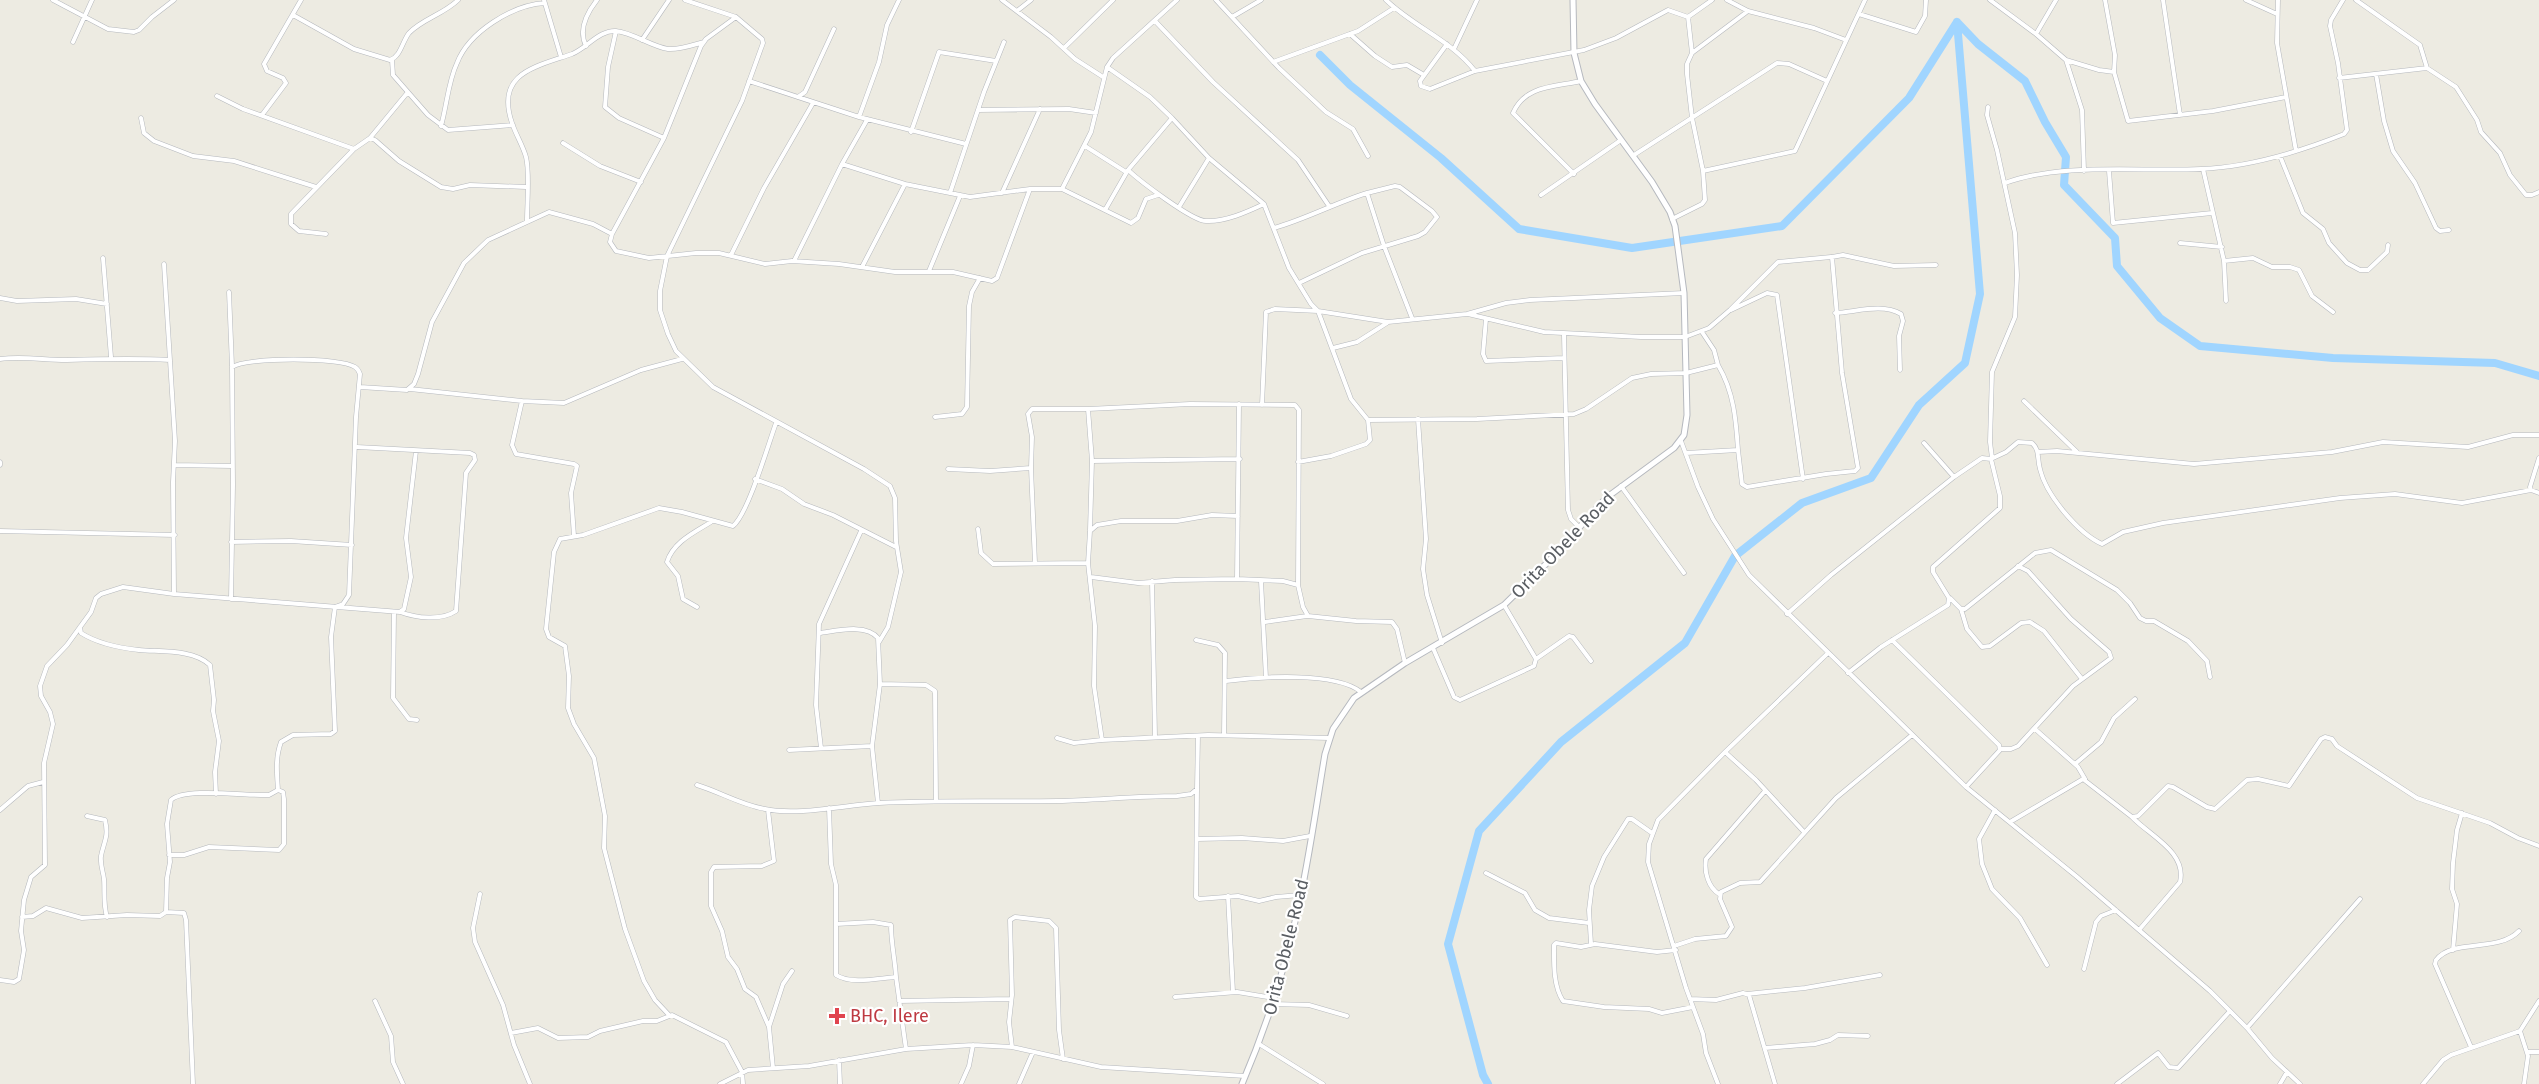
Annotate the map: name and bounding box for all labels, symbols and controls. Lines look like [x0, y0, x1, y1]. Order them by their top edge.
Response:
street label: Orita Obele Road [1507, 487, 1619, 603]
street label: Orita Obele Road [1258, 877, 1314, 1017]
place label: BHC, Ilere [850, 1005, 929, 1027]
marker: BHC, Ilere [828, 1007, 846, 1025]

